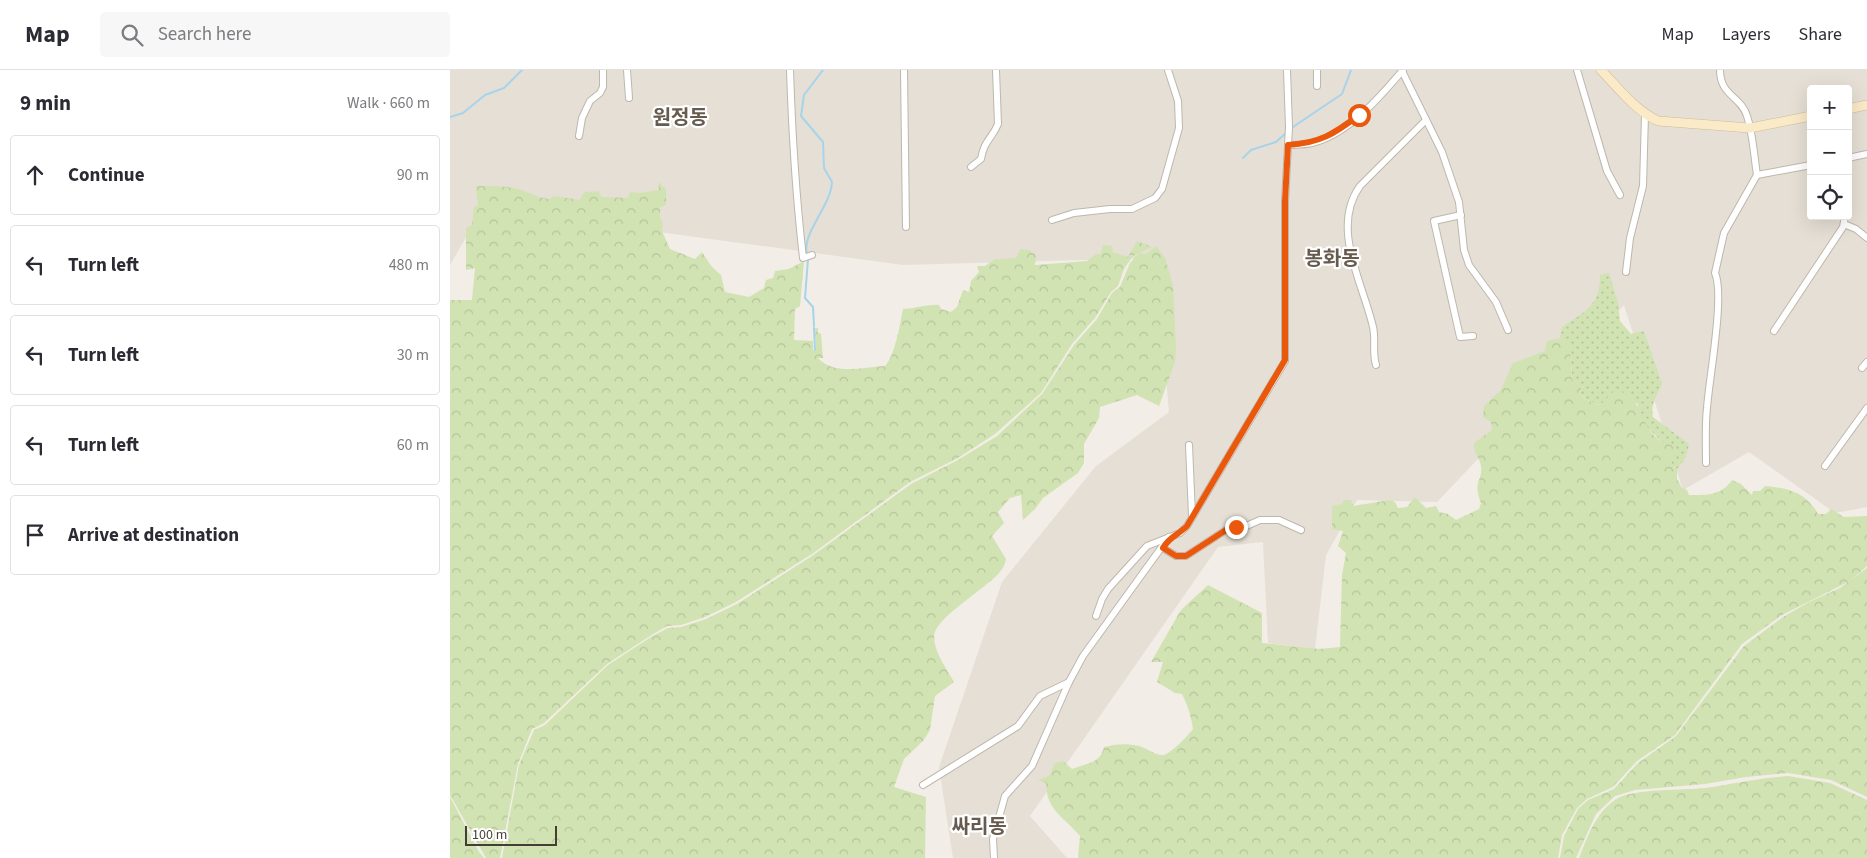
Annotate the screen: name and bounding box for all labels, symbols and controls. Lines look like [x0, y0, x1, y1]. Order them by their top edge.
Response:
search box [100, 12, 450, 57]
text: Map [25, 17, 70, 52]
icon: search [118, 21, 146, 49]
text: Search here [158, 21, 251, 48]
text: Map [1662, 22, 1694, 47]
text: Layers [1722, 22, 1771, 47]
text: Share [1799, 22, 1842, 47]
map controls [1807, 85, 1852, 220]
button: + [1807, 85, 1852, 130]
text: 9 min [20, 88, 71, 118]
text: Walk · 660 m [347, 92, 430, 114]
district label: 원정동 [652, 104, 708, 132]
route start [1348, 104, 1371, 127]
button: − [1807, 130, 1852, 175]
icon: ahead [21, 161, 49, 189]
text: Continue [68, 162, 145, 189]
text: 90 m [397, 164, 429, 186]
button: locate [1807, 175, 1852, 220]
district label: 봉화동 [1304, 245, 1360, 273]
icon: left [21, 251, 49, 279]
text: Turn left [68, 252, 139, 279]
text: 480 m [389, 254, 429, 276]
icon: left [21, 341, 49, 369]
text: Turn left [68, 342, 139, 369]
text: 30 m [397, 344, 429, 366]
icon: left [21, 431, 49, 459]
text: Turn left [68, 432, 139, 459]
text: 60 m [397, 434, 429, 456]
route end [1225, 516, 1248, 539]
icon: arrive [21, 521, 49, 549]
text: Arrive at destination [68, 522, 239, 549]
district label: 싸리동 [951, 813, 1007, 841]
scale bar [465, 823, 558, 846]
text: 100 m [472, 825, 507, 845]

